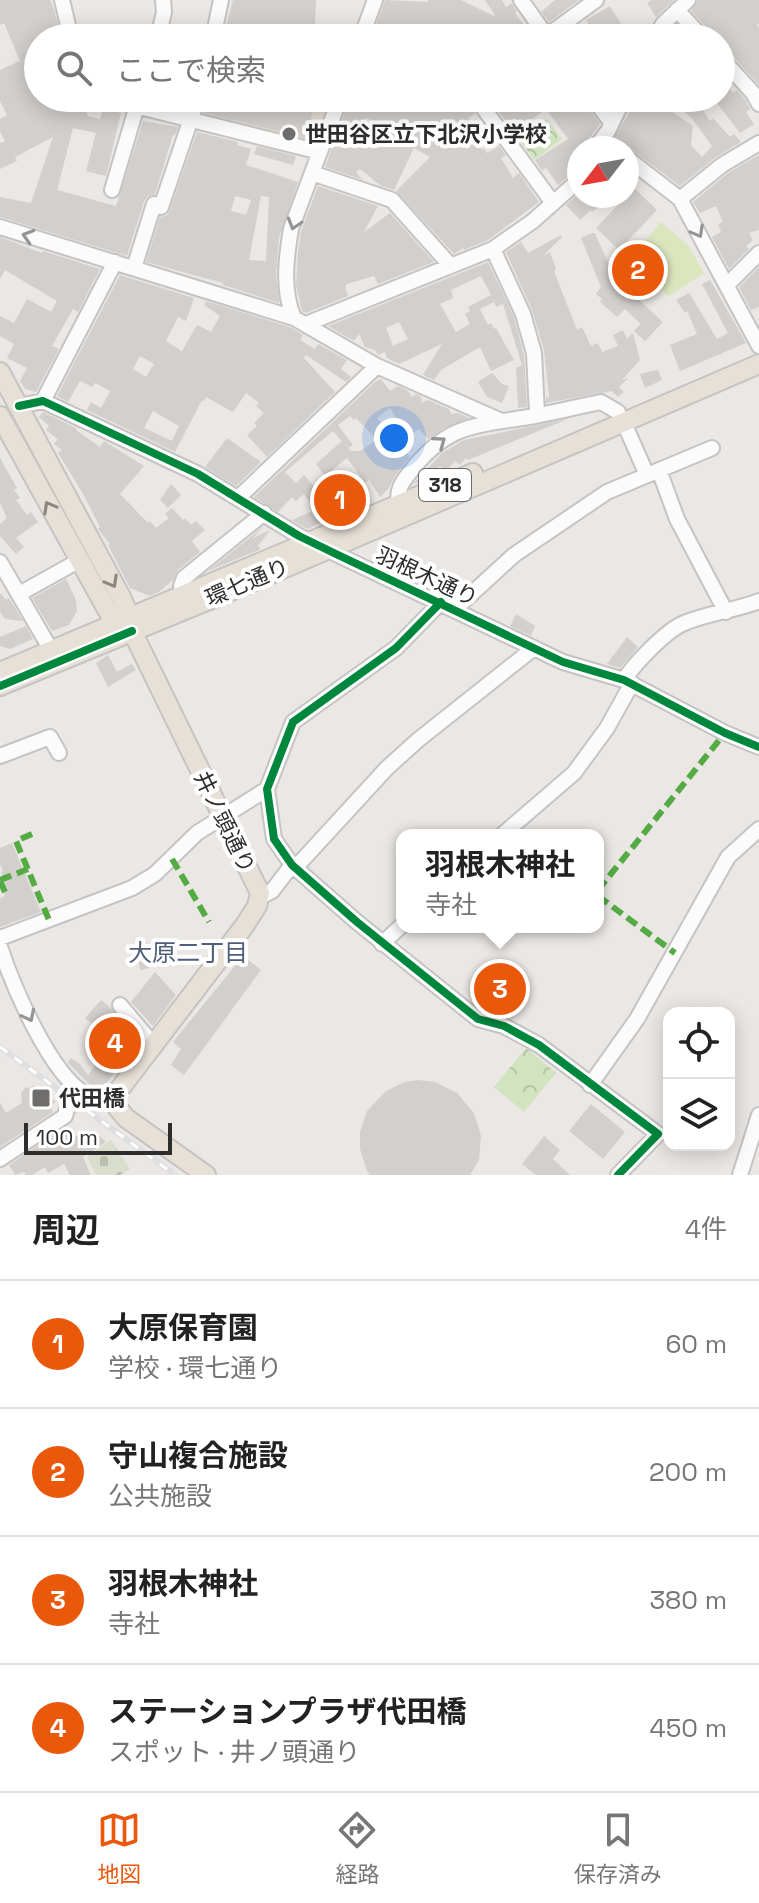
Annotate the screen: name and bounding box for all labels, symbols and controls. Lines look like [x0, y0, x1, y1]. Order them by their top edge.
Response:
search box [24, 24, 735, 112]
icon: search [52, 46, 96, 90]
text: ここで検索 [116, 51, 266, 90]
place label: 世田谷区立下北沢小学校 [305, 120, 547, 148]
marker: 世田谷区立下北沢小学校 [280, 125, 298, 143]
north arrow [567, 136, 639, 208]
one-way arrow [287, 216, 303, 230]
one-way arrow [689, 224, 704, 239]
one-way arrow [21, 229, 35, 245]
pin: 2 [612, 240, 664, 300]
your location [374, 418, 414, 458]
one-way arrow [431, 437, 446, 452]
road number: 318 [419, 469, 471, 501]
pin: 1 [314, 470, 366, 530]
one-way arrow [43, 501, 59, 516]
street label: 羽根木通り [371, 540, 483, 612]
street label: 環七通り [201, 552, 293, 612]
one-way arrow [102, 574, 118, 588]
street label: 井ノ頭通り [188, 766, 262, 878]
popup [396, 829, 604, 933]
text: 羽根木神社 [425, 845, 575, 884]
text: 寺社 [425, 888, 477, 922]
district label: 大原二丁目 [128, 937, 248, 968]
pin: 3 [474, 959, 526, 1019]
map controls [663, 1007, 735, 1151]
button: locate [663, 1007, 735, 1079]
one-way arrow [20, 1008, 35, 1023]
pin: 4 [89, 1013, 141, 1073]
button: layers [663, 1079, 735, 1151]
place label: 代田橋 [59, 1084, 125, 1112]
marker: 代田橋 [30, 1087, 52, 1109]
scale bar [24, 1119, 172, 1155]
text: 100 m [36, 1123, 98, 1151]
text: 周辺 [32, 1209, 100, 1252]
text: 4件 [685, 1212, 727, 1246]
text: 大原保育園 [108, 1308, 258, 1347]
text: 1 [52, 1327, 64, 1361]
text: 60 m [665, 1327, 727, 1361]
text: 学校 · 環七通り [108, 1351, 282, 1385]
text: 守山複合施設 [108, 1436, 288, 1475]
text: 2 [50, 1455, 66, 1489]
text: 200 m [649, 1455, 727, 1489]
text: 公共施設 [108, 1479, 212, 1513]
text: 羽根木神社 [108, 1564, 258, 1603]
text: 3 [50, 1583, 66, 1617]
text: 380 m [649, 1583, 727, 1617]
text: 寺社 [108, 1607, 160, 1641]
text: ステーションプラザ代田橋 [108, 1692, 467, 1731]
text: 4 [50, 1711, 66, 1745]
text: 450 m [649, 1711, 727, 1745]
text: スポット · 井ノ頭通り [108, 1735, 360, 1769]
tab: 地図 [97, 1808, 141, 1888]
tab: 経路 [335, 1808, 380, 1888]
tab: 保存済み [574, 1808, 662, 1888]

